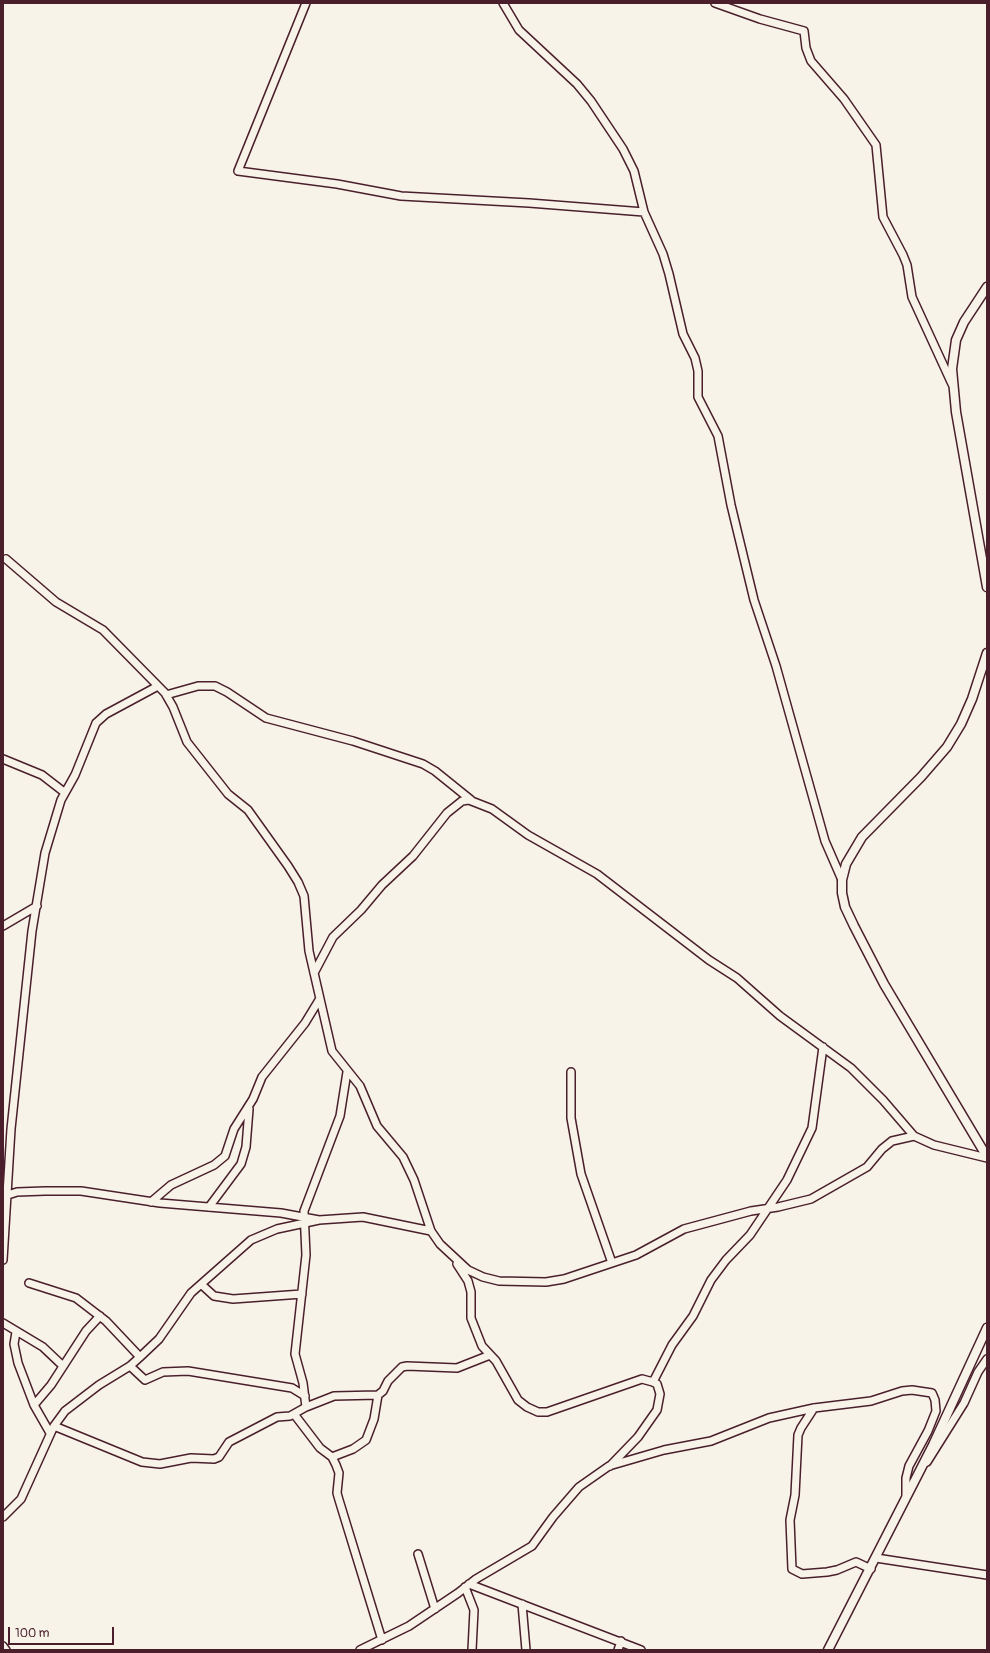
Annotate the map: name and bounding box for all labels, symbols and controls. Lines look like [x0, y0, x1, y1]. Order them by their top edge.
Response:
scale bar [10, 1619, 116, 1645]
text: 100 m [15, 1626, 49, 1641]

